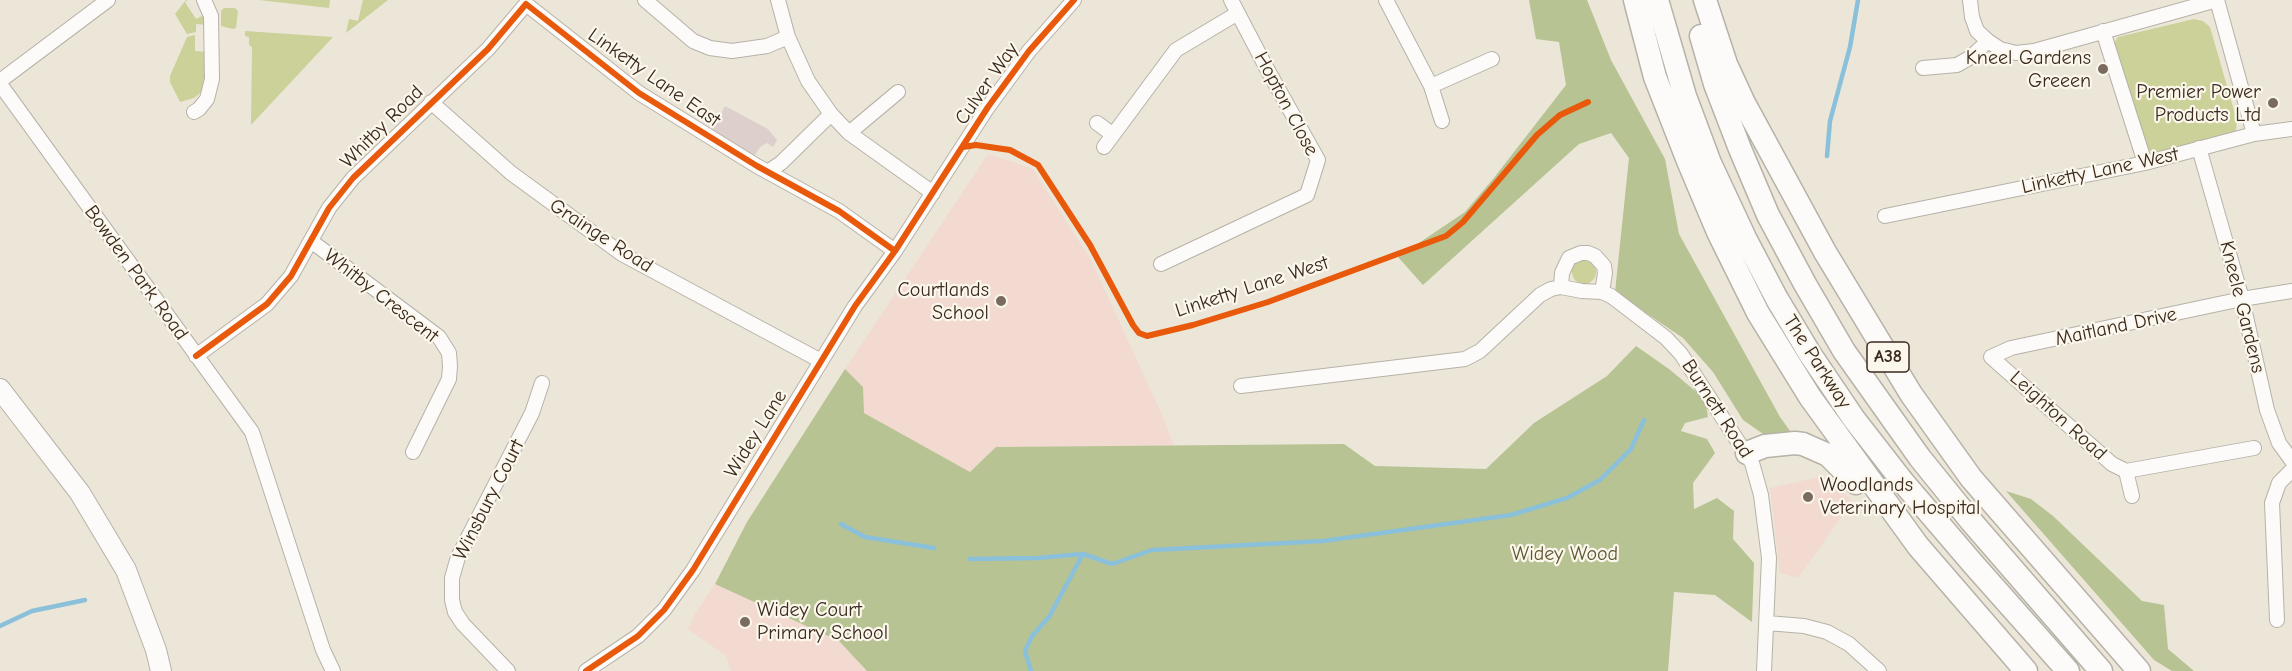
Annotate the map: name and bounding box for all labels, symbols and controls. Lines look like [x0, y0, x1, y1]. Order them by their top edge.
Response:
street label: Linketty Lane East [583, 23, 725, 133]
street label: Culver Way [950, 38, 1024, 130]
place label: Kneel Gardens Greeen [1966, 46, 2091, 93]
street label: Hopton Close [1249, 48, 1323, 160]
marker: Kneel Gardens Greeen [2096, 62, 2110, 76]
street label: Whitby Road [335, 80, 429, 174]
place label: Premier Power Products Ltd [2136, 80, 2261, 127]
marker: Premier Power Products Ltd [2266, 96, 2280, 110]
street label: Linketty Lane West [2019, 143, 2181, 199]
street label: Grainge Road [545, 194, 657, 278]
street label: Bowden Park Road [79, 201, 193, 345]
street label: Kneele Gardens [2214, 238, 2270, 376]
street label: Whitby Crescent [319, 244, 443, 348]
street label: Linketty Lane West [1172, 251, 1332, 323]
place label: Courtlands School [898, 278, 989, 325]
marker: Courtlands School [994, 294, 1008, 308]
street label: Maitland Drive [2053, 302, 2179, 352]
street label: The Parkway [1778, 311, 1856, 413]
road number: A38 [1867, 342, 1909, 372]
street label: Burnett Road [1676, 355, 1758, 463]
street label: Leighton Road [2005, 366, 2111, 466]
street label: Widey Lane [720, 386, 792, 482]
street label: Winsbury Court [448, 436, 530, 564]
place label: Woodlands Veterinary Hospital [1820, 473, 1980, 520]
marker: Woodlands Veterinary Hospital [1801, 490, 1815, 504]
park label: Widey Wood [1512, 542, 1618, 566]
place label: Widey Court Primary School [757, 598, 888, 645]
marker: Widey Court Primary School [738, 615, 752, 629]

